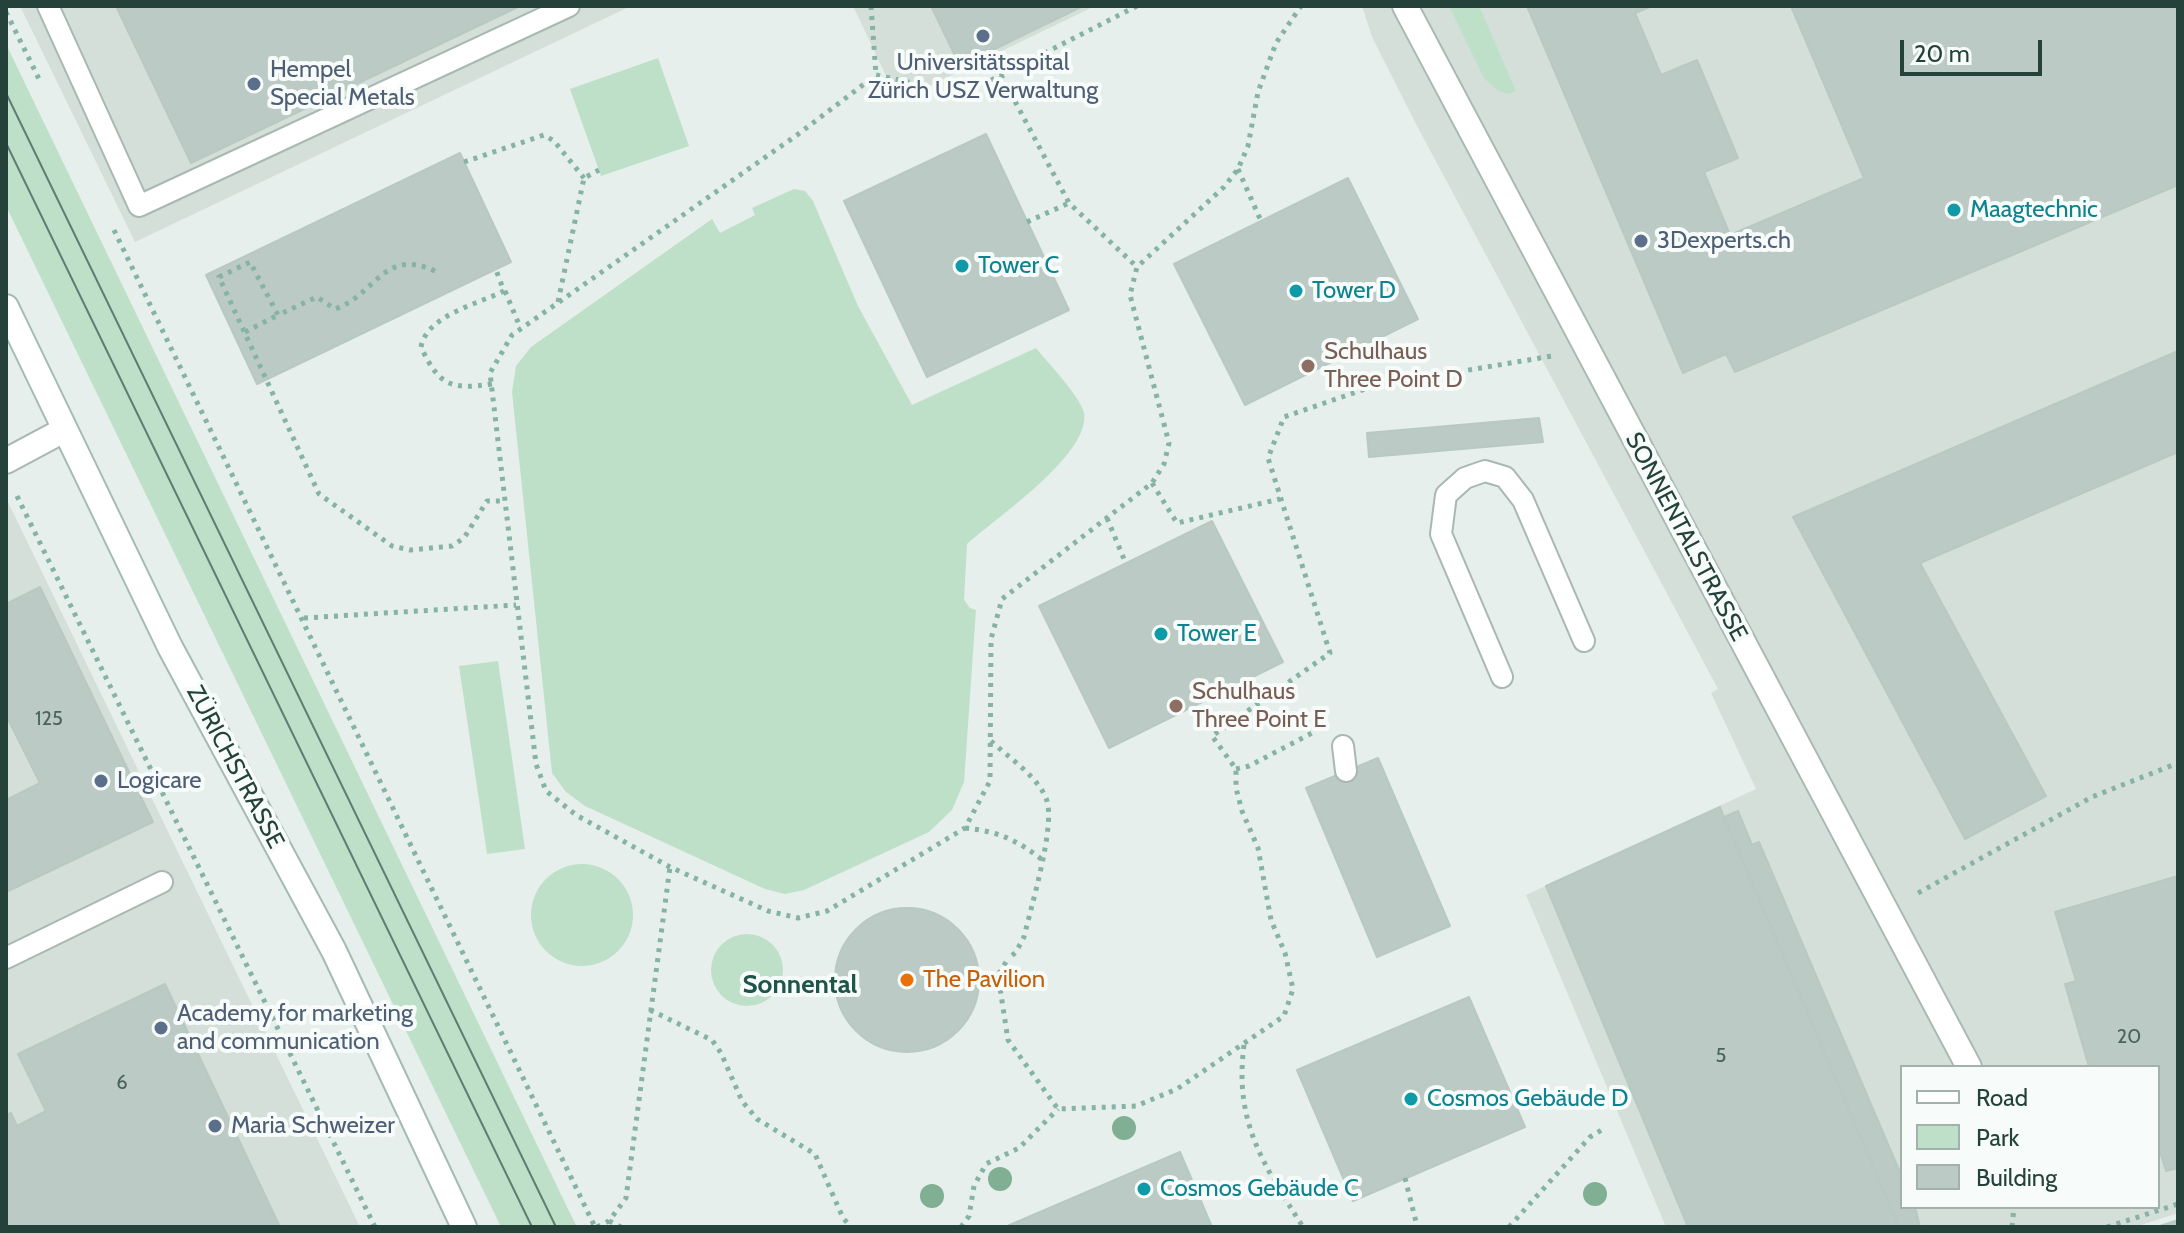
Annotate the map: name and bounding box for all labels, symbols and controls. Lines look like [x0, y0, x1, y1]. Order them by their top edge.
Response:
scale bar [1904, 24, 2046, 74]
marker: Universitätsspital Zürich USZ Verwaltung [974, 27, 992, 45]
text: 20 m [1914, 39, 1970, 68]
place label: Universitätsspital Zürich USZ Verwaltung [868, 49, 1098, 105]
place label: Hempel Special Metals [270, 56, 415, 112]
marker: Hempel Special Metals [245, 75, 263, 93]
place label: Maagtechnic [1970, 196, 2098, 224]
marker: Maagtechnic [1945, 201, 1963, 219]
place label: 3Dexperts.ch [1657, 227, 1791, 255]
marker: 3Dexperts.ch [1632, 232, 1650, 250]
place label: Tower C [978, 252, 1059, 280]
marker: Tower C [953, 257, 971, 275]
place label: Tower D [1312, 277, 1396, 305]
marker: Tower D [1287, 282, 1305, 300]
place label: Schulhaus Three Point D [1324, 338, 1463, 394]
marker: Schulhaus Three Point D [1299, 357, 1317, 375]
street label: SONNENTALSTRASSE [1619, 428, 1753, 646]
place label: Tower E [1177, 620, 1257, 648]
marker: Tower E [1152, 625, 1170, 643]
place label: Schulhaus Three Point E [1192, 678, 1327, 734]
street label: ZÜRICHSTRASSE [180, 681, 290, 853]
marker: Schulhaus Three Point E [1167, 697, 1185, 715]
house number: 125 [35, 707, 63, 731]
place label: Logicare [117, 767, 201, 795]
marker: Logicare [92, 772, 110, 790]
place label: The Pavilion [923, 966, 1045, 994]
district label: Sonnental [743, 969, 857, 1001]
marker: The Pavilion [898, 971, 916, 989]
place label: Academy for marketing and communication [177, 1000, 413, 1056]
marker: Academy for marketing and communication [152, 1019, 170, 1037]
house number: 20 [2117, 1025, 2141, 1049]
house number: 5 [1716, 1044, 1726, 1068]
legend [1900, 1065, 2160, 1209]
house number: 6 [116, 1071, 128, 1095]
text: Road [1976, 1083, 2028, 1112]
place label: Cosmos Gebäude D [1427, 1085, 1628, 1113]
marker: Cosmos Gebäude D [1402, 1090, 1420, 1108]
place label: Maria Schweizer [231, 1112, 395, 1140]
marker: Maria Schweizer [206, 1117, 224, 1135]
text: Park [1976, 1123, 2019, 1152]
text: Building [1976, 1163, 2057, 1192]
place label: Cosmos Gebäude C [1160, 1175, 1359, 1203]
marker: Cosmos Gebäude C [1135, 1180, 1153, 1198]

